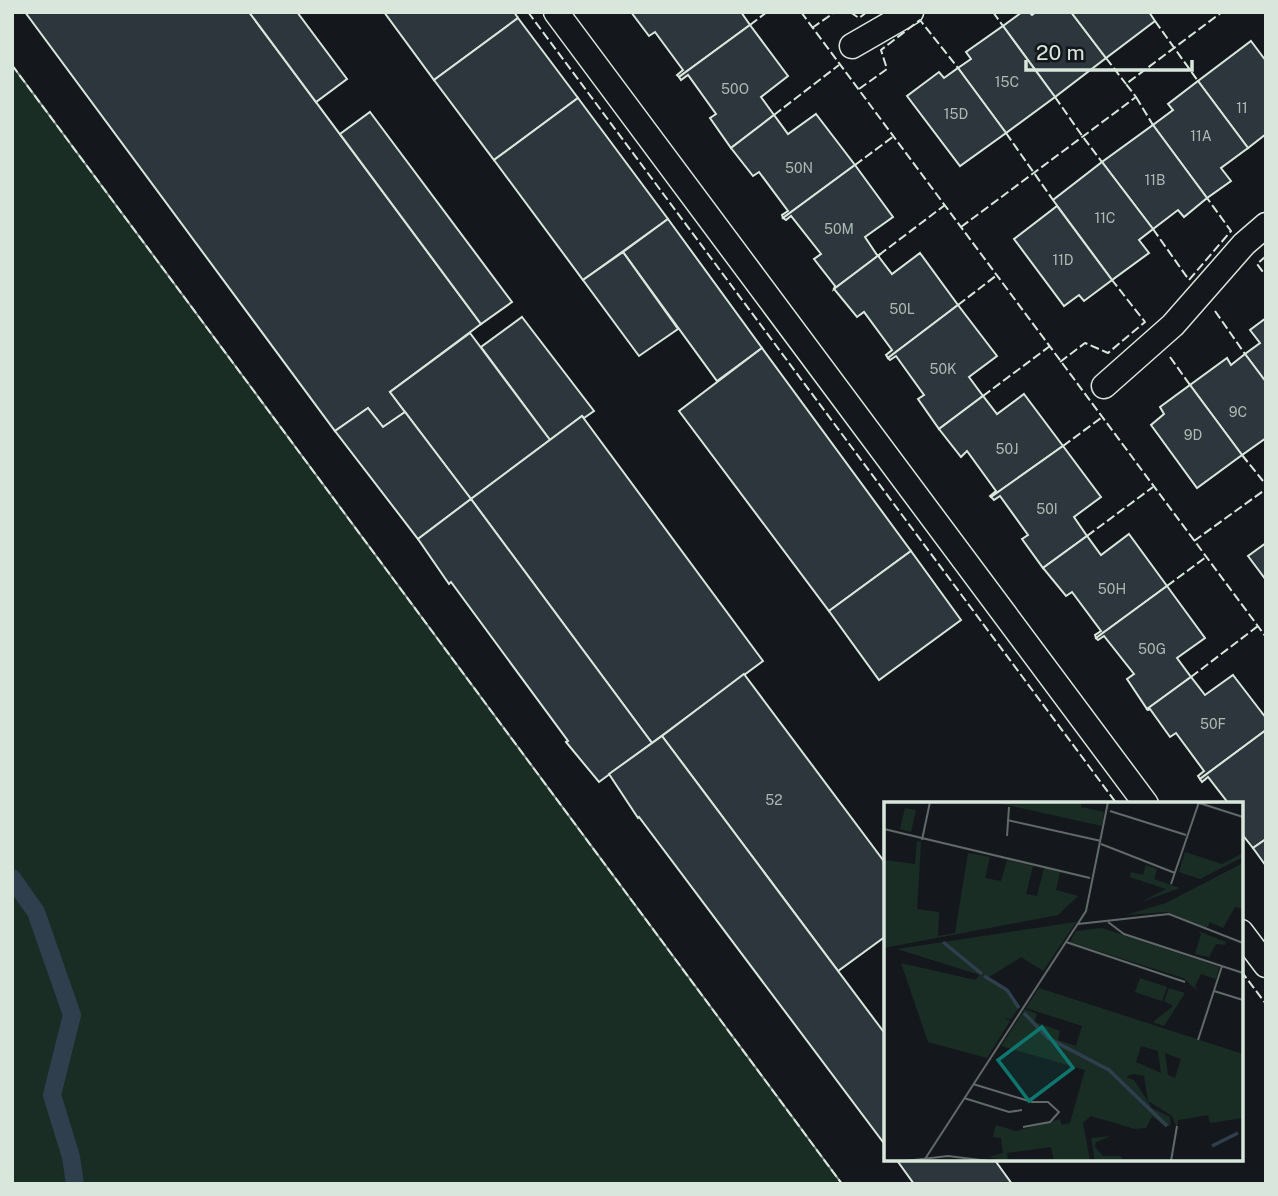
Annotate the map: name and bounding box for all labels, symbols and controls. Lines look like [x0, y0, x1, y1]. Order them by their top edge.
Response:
scale bar [1026, 28, 1192, 72]
text: 20 m [1036, 40, 1085, 65]
house number: 15C [995, 74, 1019, 90]
house number: 50O [721, 81, 749, 97]
house number: 11 [1236, 100, 1248, 116]
house number: 15D [944, 106, 968, 122]
house number: 11A [1190, 128, 1212, 144]
house number: 50N [785, 160, 813, 176]
house number: 11B [1145, 172, 1165, 188]
house number: 11C [1094, 210, 1116, 226]
house number: 50M [824, 221, 854, 237]
house number: 11D [1052, 252, 1074, 268]
house number: 50L [889, 301, 915, 317]
house number: 50K [929, 361, 957, 377]
house number: 9C [1229, 404, 1247, 420]
house number: 9D [1184, 427, 1202, 443]
house number: 50J [996, 441, 1018, 457]
house number: 50I [1036, 501, 1058, 517]
house number: 50H [1098, 581, 1126, 597]
house number: 50G [1138, 641, 1166, 657]
house number: 50F [1200, 716, 1226, 732]
house number: 52 [765, 792, 783, 808]
inset map [884, 802, 1243, 1161]

